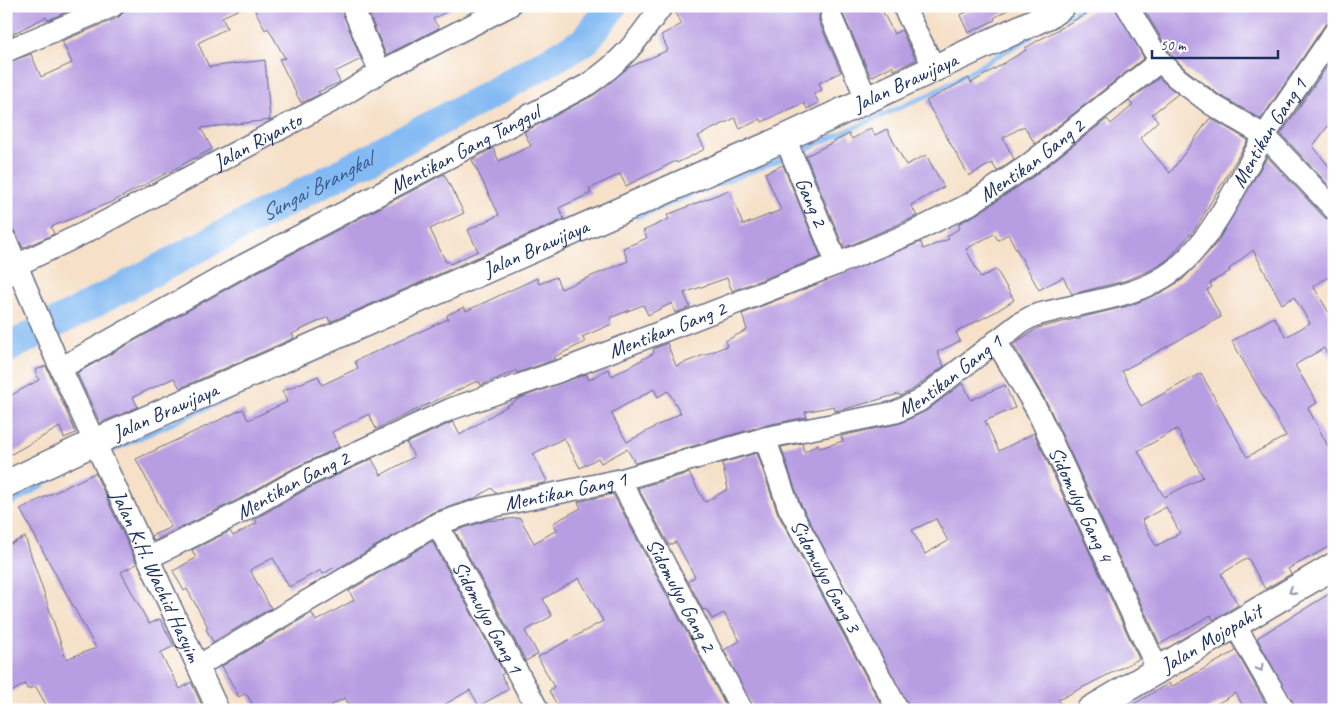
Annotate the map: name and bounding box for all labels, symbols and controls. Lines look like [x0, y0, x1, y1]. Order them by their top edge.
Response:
scale bar [1152, 28, 1279, 60]
text: 50 m [1160, 36, 1187, 55]
street label: Jalan Brawijaya [848, 45, 964, 118]
street label: Mentikan Gang 1 [1226, 72, 1313, 192]
street label: Mentikan Gang Tanggul [385, 98, 547, 199]
street label: Jalan Riyanto [208, 106, 308, 176]
street label: Mentikan Gang 2 [974, 112, 1091, 207]
water label: Sungai Brangkal [256, 143, 383, 228]
street label: Gang 2 [790, 173, 834, 232]
street label: Jalan Brawijaya [478, 212, 595, 283]
street label: Mentikan Gang 2 [604, 295, 731, 364]
street label: Mentikan Gang 1 [893, 328, 1009, 422]
street label: Jalan Brawijaya [107, 376, 224, 446]
street label: Sidomulyo Gang 4 [1043, 442, 1120, 568]
street label: Mentikan Gang 2 [232, 444, 354, 525]
street label: Mentikan Gang 1 [502, 465, 631, 517]
street label: Jalan K.H. Wachid Hasyim [105, 485, 208, 667]
street label: Sidomulyo Gang 3 [785, 515, 867, 638]
street label: Sidomulyo Gang 2 [640, 534, 722, 657]
street label: Sidomulyo Gang 1 [447, 556, 529, 679]
one-way arrow [1288, 585, 1297, 595]
street label: Jalan Mojopahit [1155, 597, 1269, 679]
one-way arrow [1253, 662, 1263, 671]

